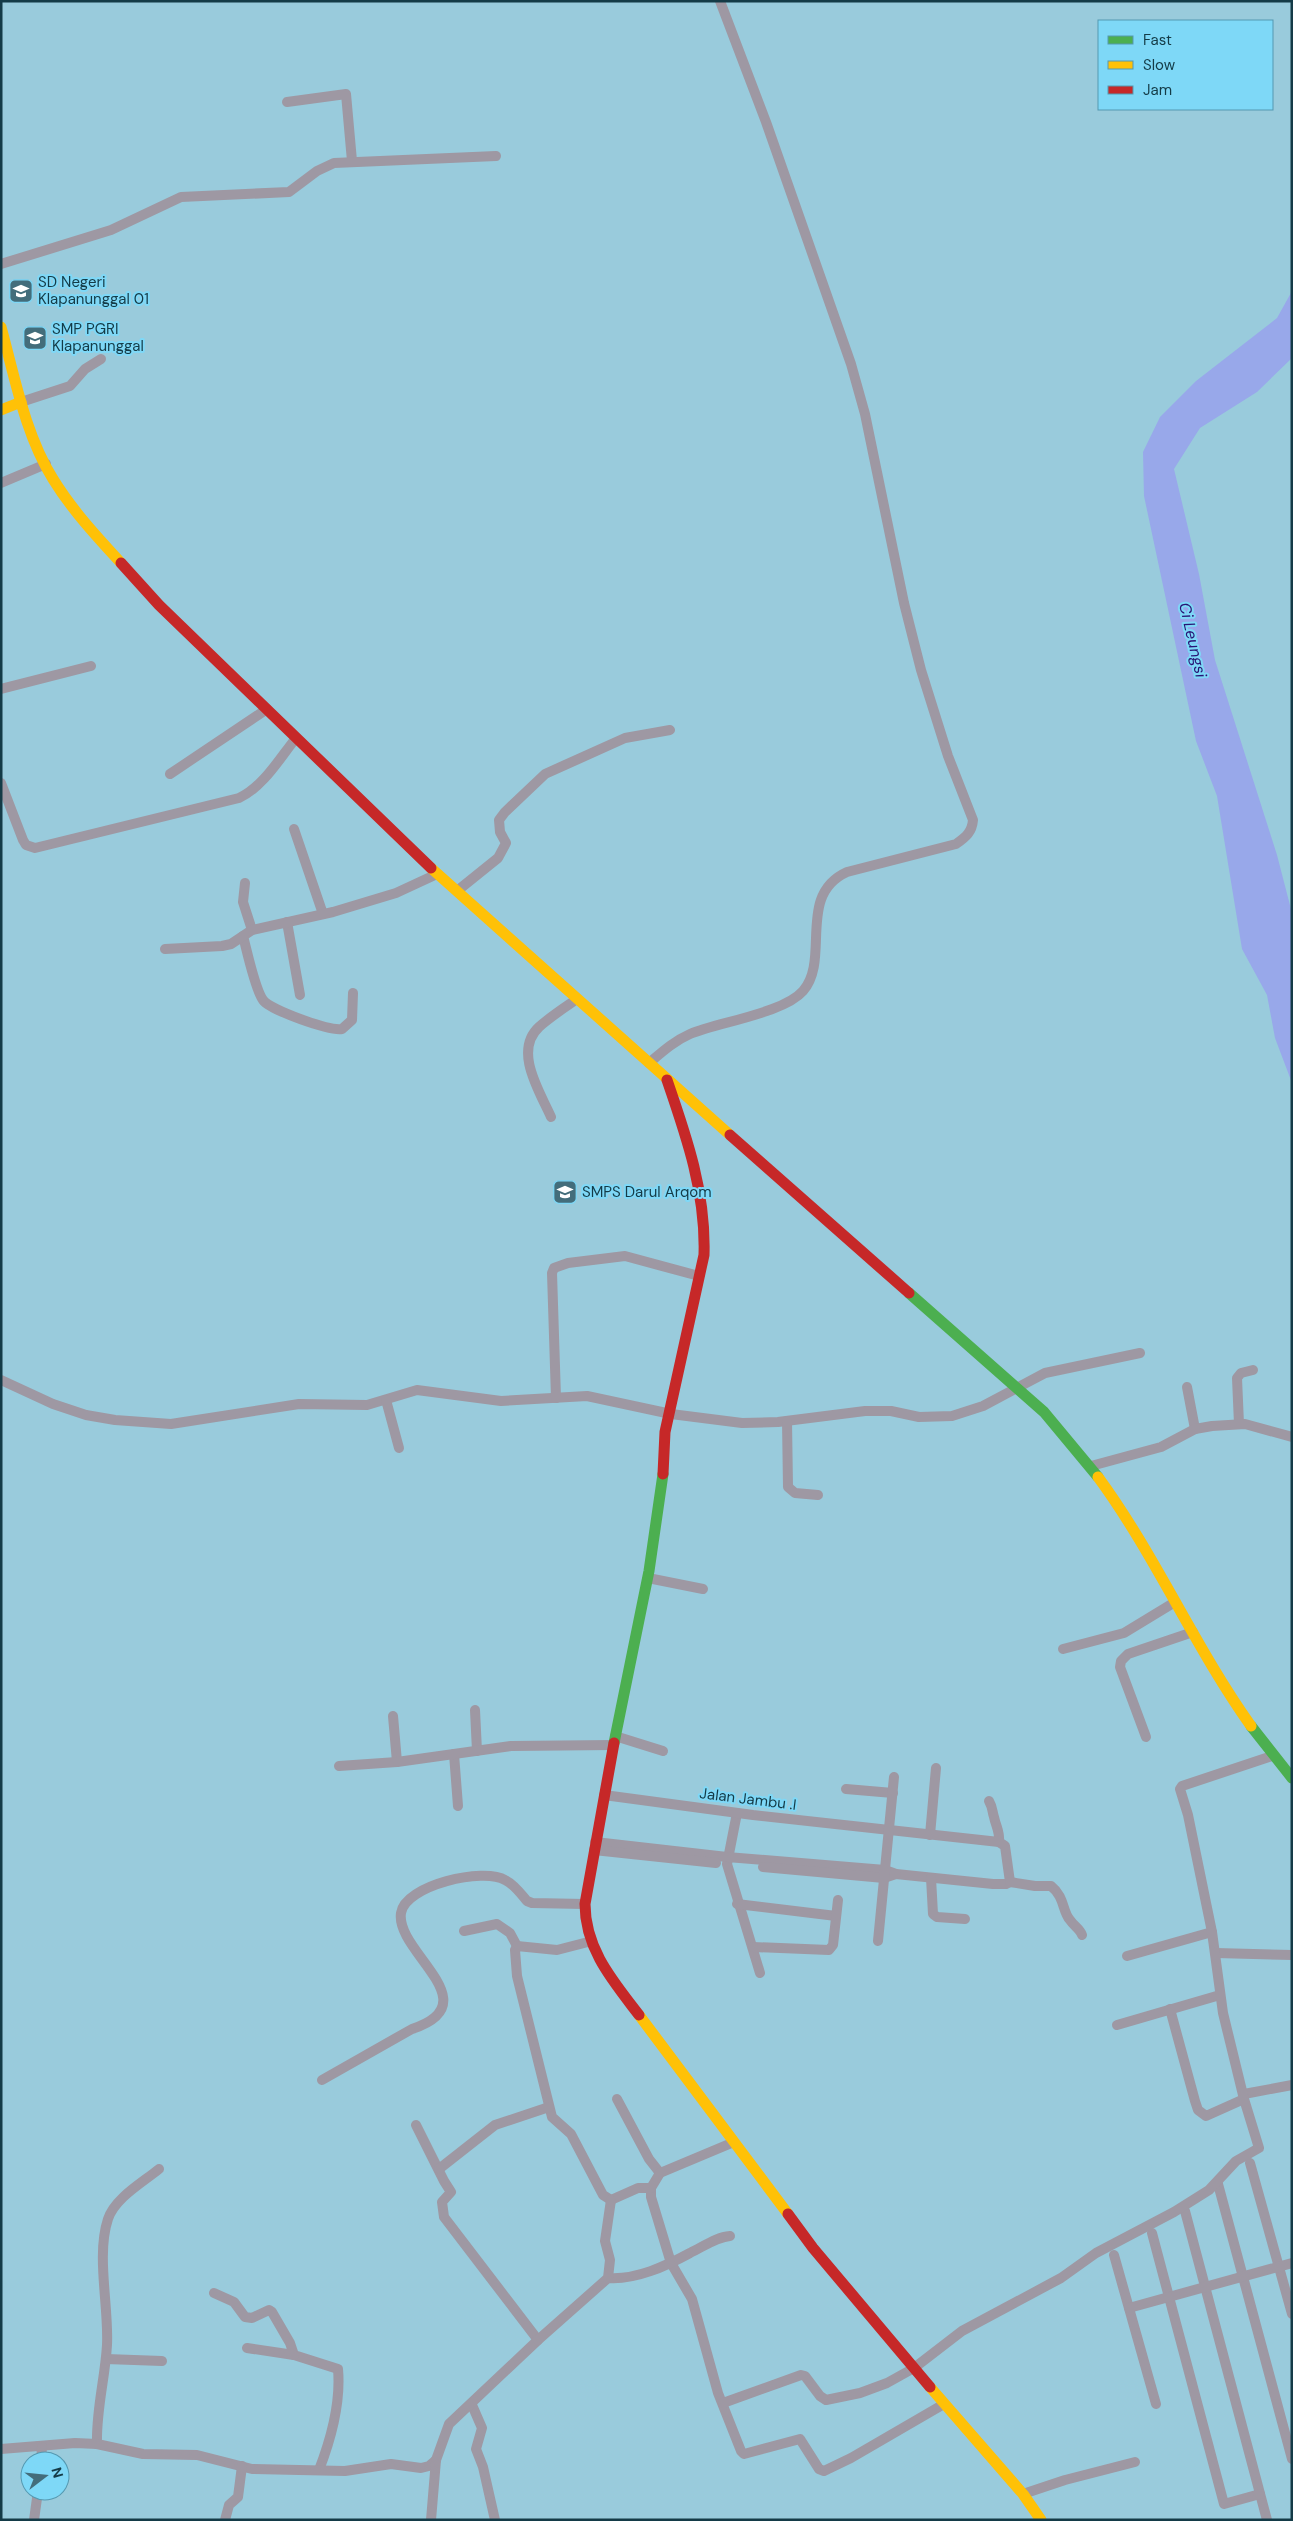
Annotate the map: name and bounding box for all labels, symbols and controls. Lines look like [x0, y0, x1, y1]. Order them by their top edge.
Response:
legend [1098, 20, 1273, 110]
text: Fast [1143, 30, 1172, 50]
text: Slow [1143, 55, 1176, 75]
text: Jam [1143, 80, 1172, 100]
place label: SD Negeri Klapanunggal 01 [38, 272, 149, 309]
school or university icon: SD Negeri Klapanunggal 01 [8, 278, 34, 304]
place label: SMP PGRI Klapanunggal [52, 319, 144, 356]
school or university icon: SMP PGRI Klapanunggal [22, 325, 48, 351]
water label: Ci Leungsi [1174, 600, 1212, 681]
school or university icon: SMPS Darul Arqom [552, 1179, 578, 1205]
place label: SMPS Darul Arqom [582, 1182, 712, 1202]
street label: Jalan Jambu .I [699, 1783, 797, 1815]
north arrow [20, 2451, 70, 2501]
text: N [47, 2465, 68, 2480]

